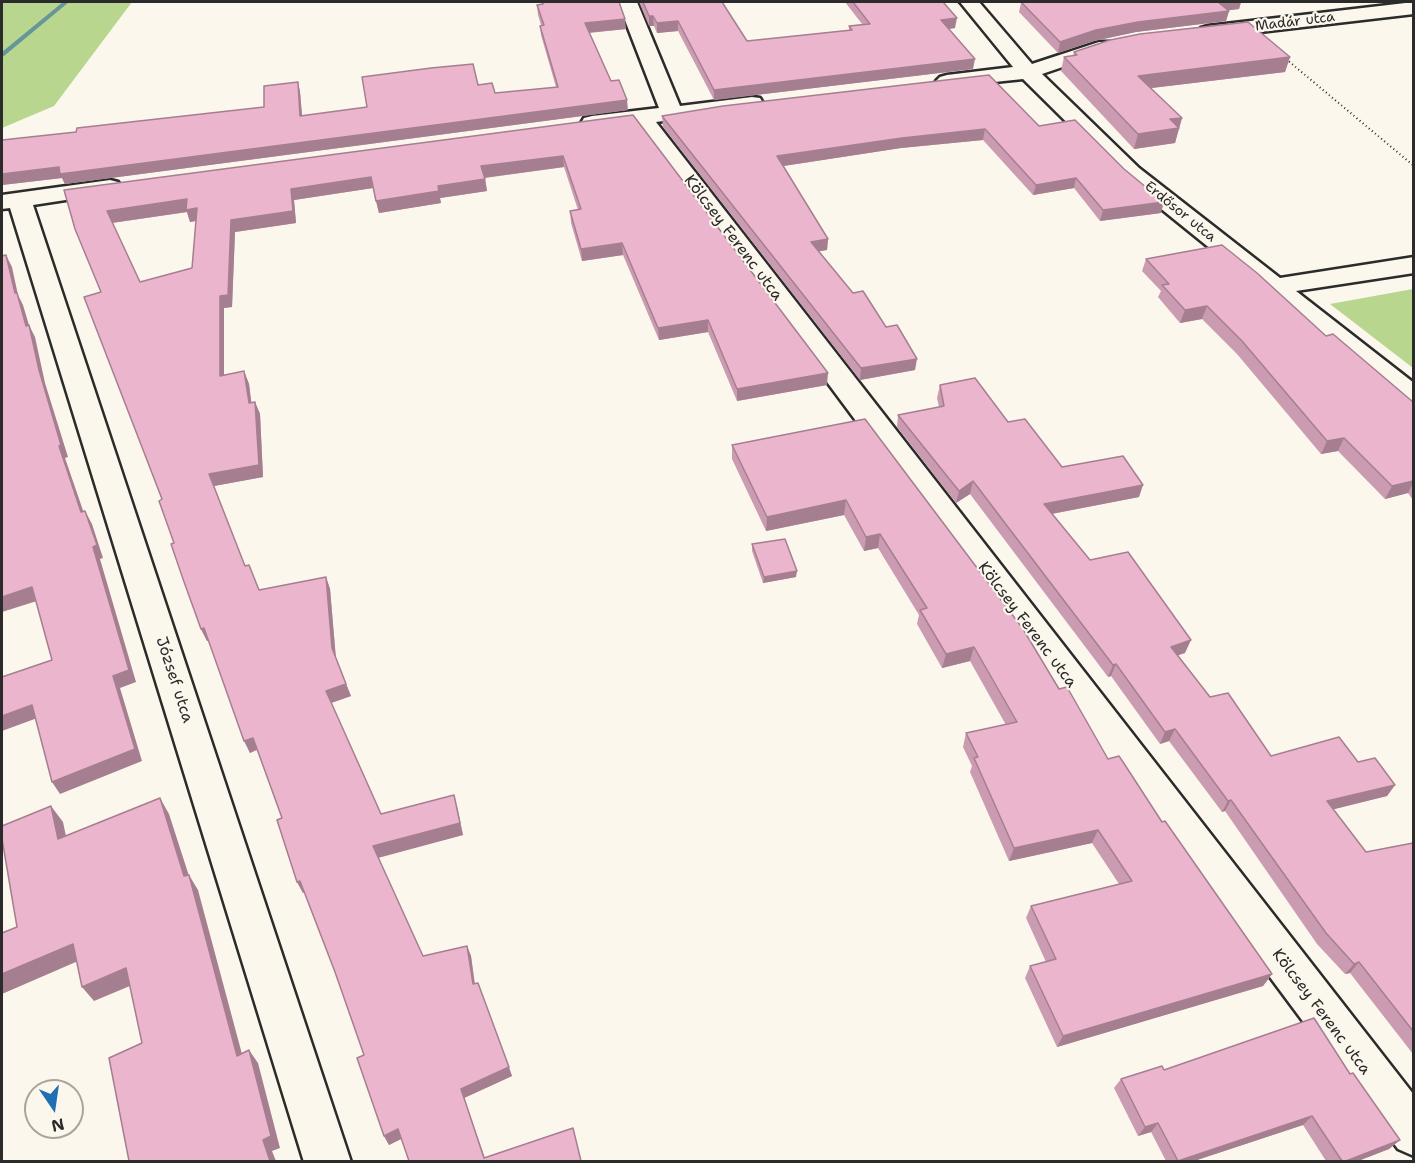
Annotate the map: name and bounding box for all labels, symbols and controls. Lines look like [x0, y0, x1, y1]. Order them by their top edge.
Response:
street label: Madár utca [1254, 9, 1336, 35]
street label: Kölcsey Ferenc utca [679, 171, 787, 305]
street label: Erdősor utca [1141, 178, 1219, 246]
street label: Kölcsey Ferenc utca [973, 558, 1081, 692]
street label: József utca [151, 635, 197, 725]
street label: Kölcsey Ferenc utca [1267, 945, 1375, 1079]
north arrow [24, 1079, 84, 1139]
text: N [49, 1113, 66, 1137]

